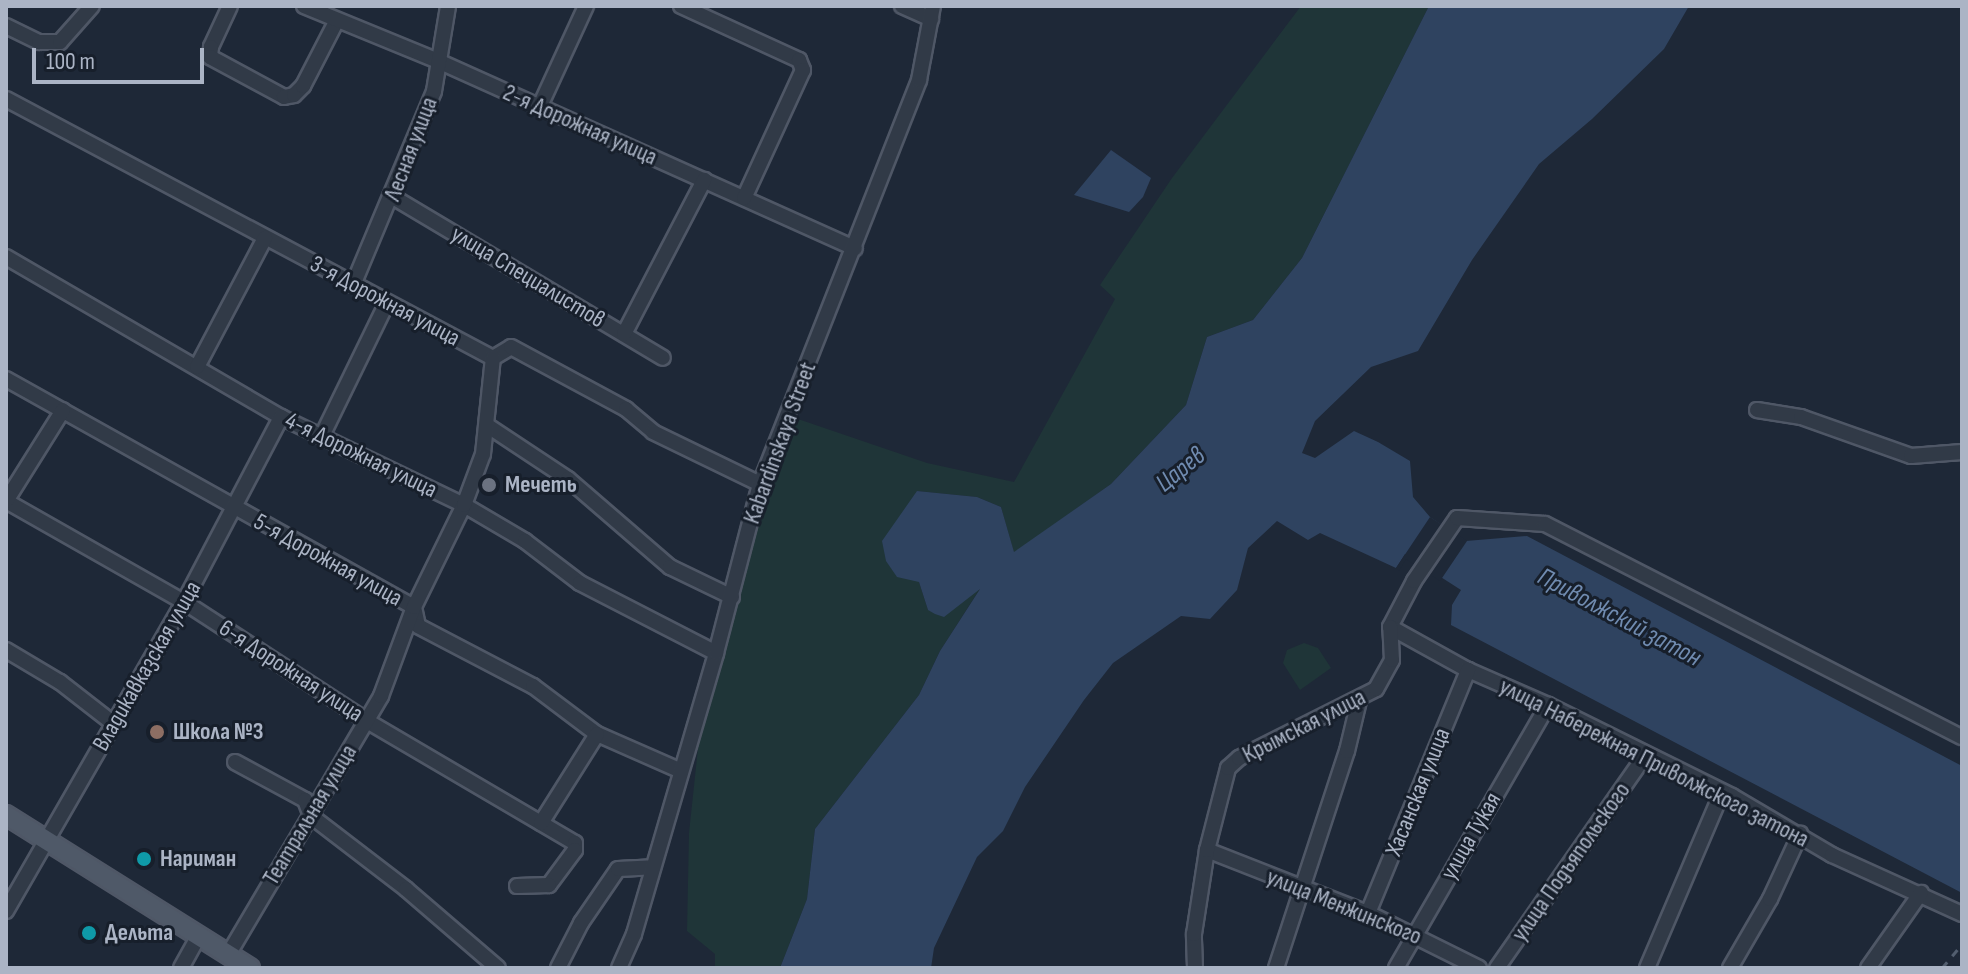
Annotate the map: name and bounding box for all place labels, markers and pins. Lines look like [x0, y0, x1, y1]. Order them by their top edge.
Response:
place label: Мечеть [505, 471, 577, 499]
marker: Мечеть [480, 476, 498, 494]
place label: Школа №3 [173, 718, 263, 746]
marker: Школа №3 [148, 723, 166, 741]
place label: Нариман [160, 845, 236, 873]
marker: Нариман [135, 850, 153, 868]
place label: Дельта [105, 919, 173, 947]
marker: Дельта [80, 924, 98, 942]

